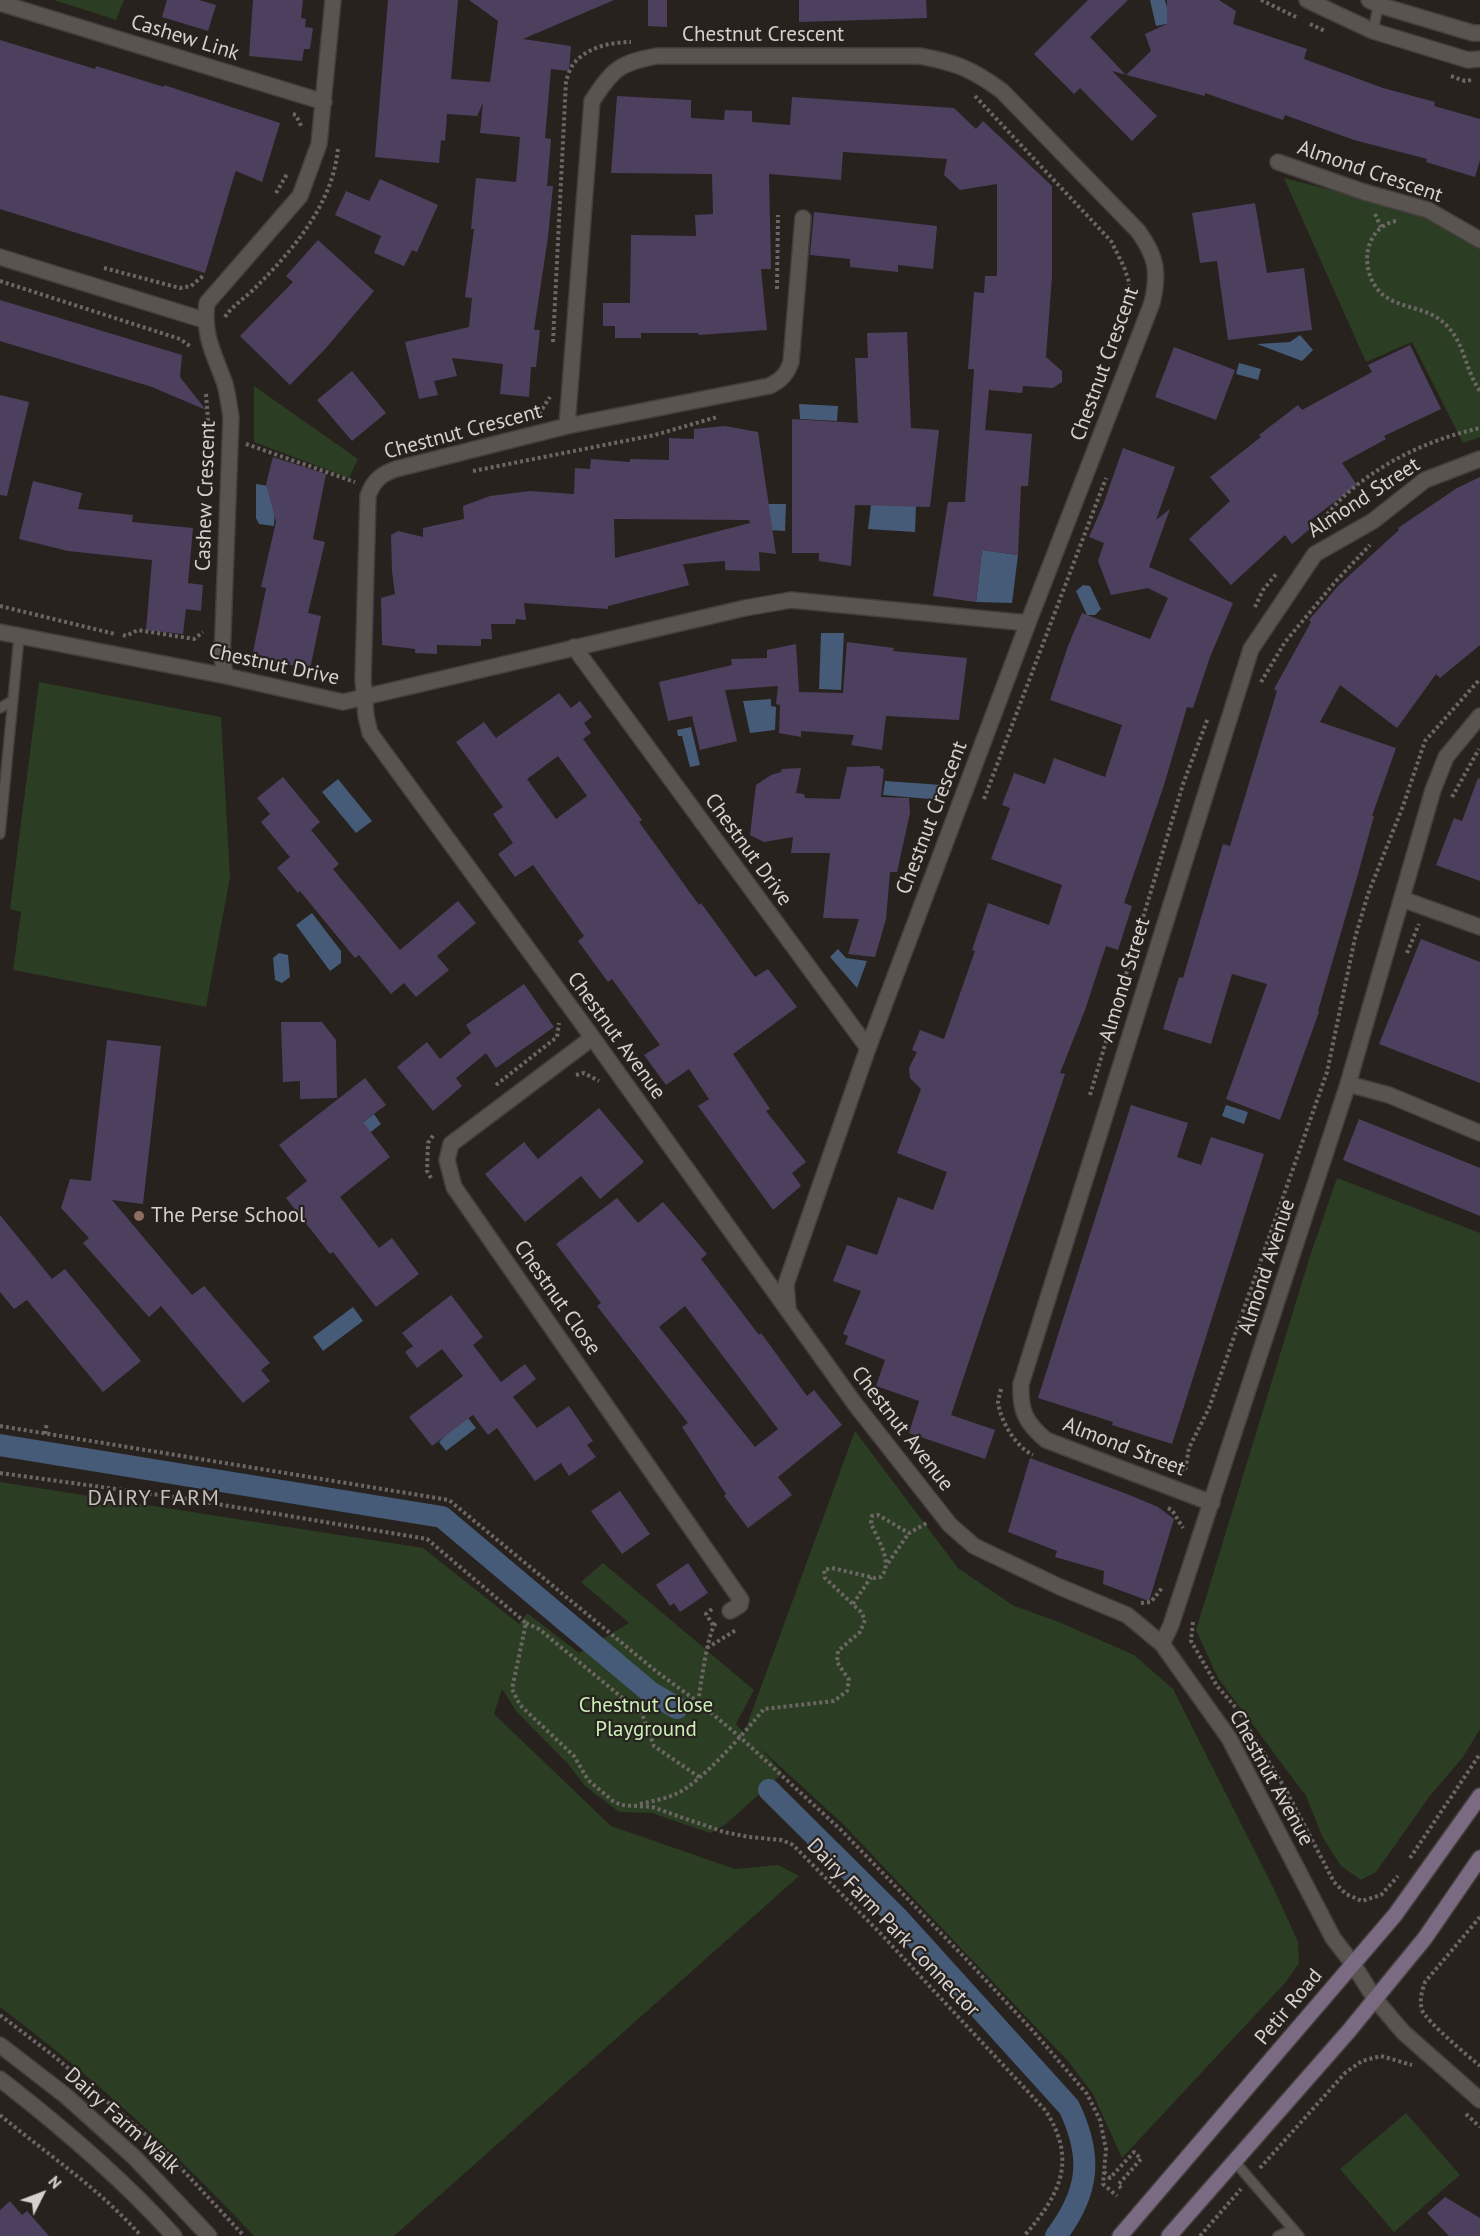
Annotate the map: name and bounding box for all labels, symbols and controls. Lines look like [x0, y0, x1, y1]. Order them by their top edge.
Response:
street label: Cashew Link [128, 10, 242, 66]
street label: Chestnut Crescent [682, 22, 844, 48]
street label: Almond Crescent [1294, 135, 1446, 209]
street label: Chestnut Crescent [1065, 283, 1145, 445]
street label: Chestnut Crescent [381, 399, 545, 465]
street label: Cashew Crescent [191, 420, 221, 572]
street label: Almond Street [1303, 452, 1425, 544]
street label: Chestnut Drive [206, 639, 342, 691]
street label: Chestnut Crescent [891, 738, 973, 898]
street label: Chestnut Drive [699, 789, 797, 911]
street label: Almond Street [1094, 915, 1156, 1045]
street label: Chestnut Avenue [561, 967, 671, 1105]
street label: Almond Avenue [1233, 1196, 1301, 1338]
place label: The Perse School [151, 1203, 305, 1229]
marker: The Perse School [132, 1209, 146, 1223]
street label: Chestnut Close [508, 1236, 606, 1360]
street label: Chestnut Avenue [846, 1362, 958, 1496]
street label: Almond Street [1059, 1412, 1189, 1482]
district label: DAIRY FARM [88, 1486, 220, 1512]
park label: Chestnut Close Playground [579, 1693, 713, 1743]
street label: Chestnut Avenue [1223, 1706, 1319, 1850]
street label: Dairy Farm Park Connector [801, 1834, 985, 2022]
street label: Petir Road [1250, 1964, 1328, 2050]
street label: Dairy Farm Walk [59, 2063, 185, 2179]
north arrow [12, 2164, 72, 2224]
text: N [44, 2171, 66, 2193]

